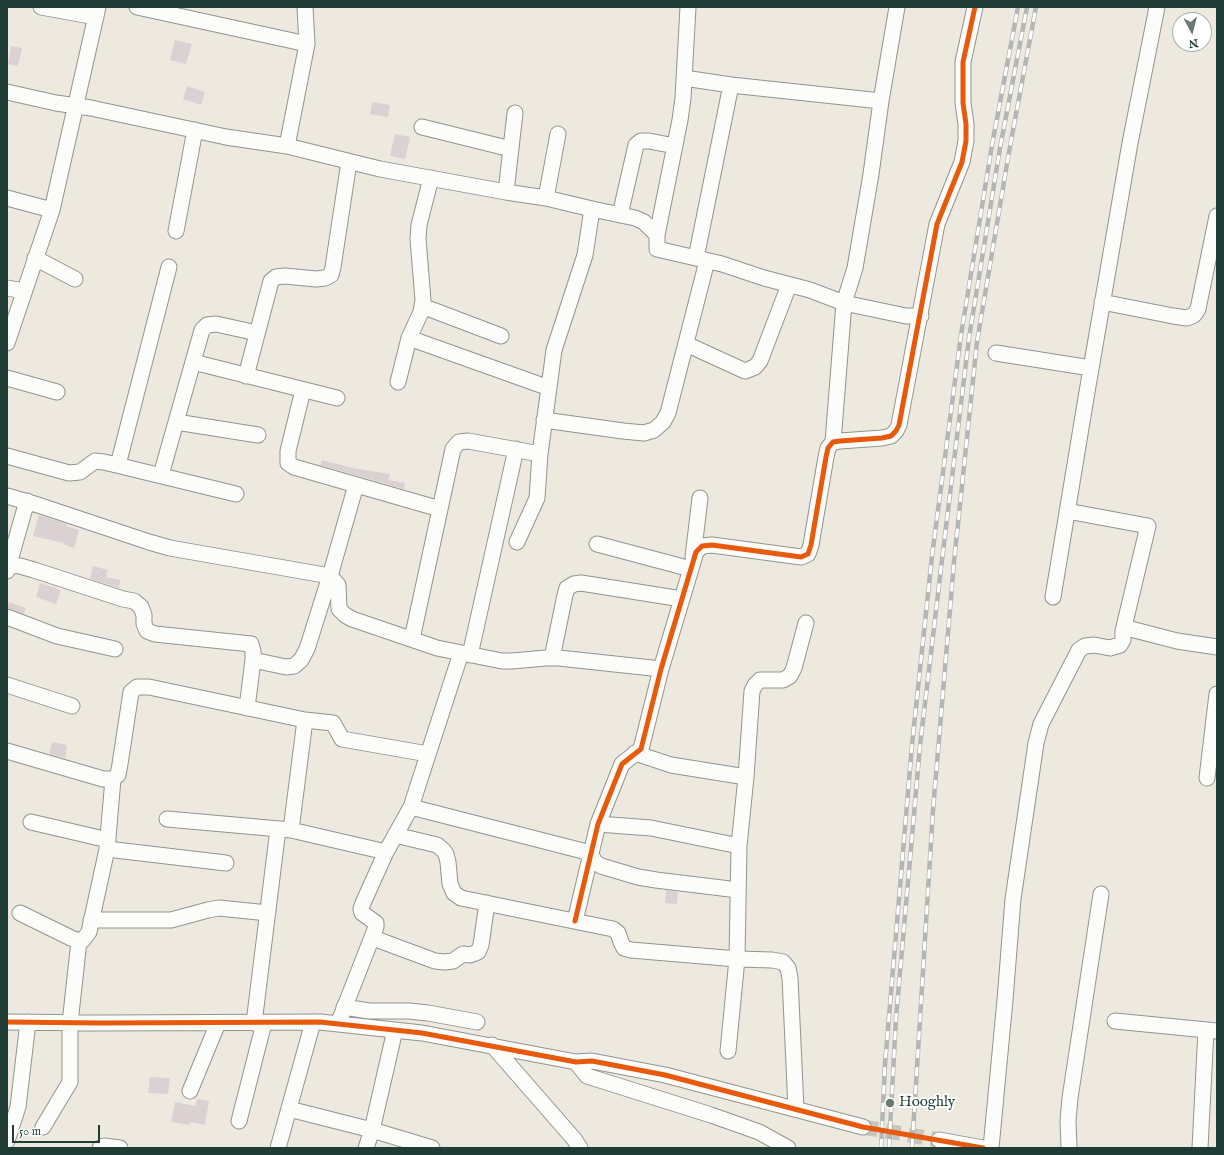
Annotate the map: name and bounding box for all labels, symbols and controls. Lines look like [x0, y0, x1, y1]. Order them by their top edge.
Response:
north arrow [1172, 12, 1212, 52]
text: N [1188, 35, 1199, 50]
place label: Hooghly [899, 1094, 955, 1112]
marker: Hooghly [884, 1097, 896, 1109]
scale bar [14, 1117, 102, 1143]
text: 50 m [19, 1124, 41, 1139]

